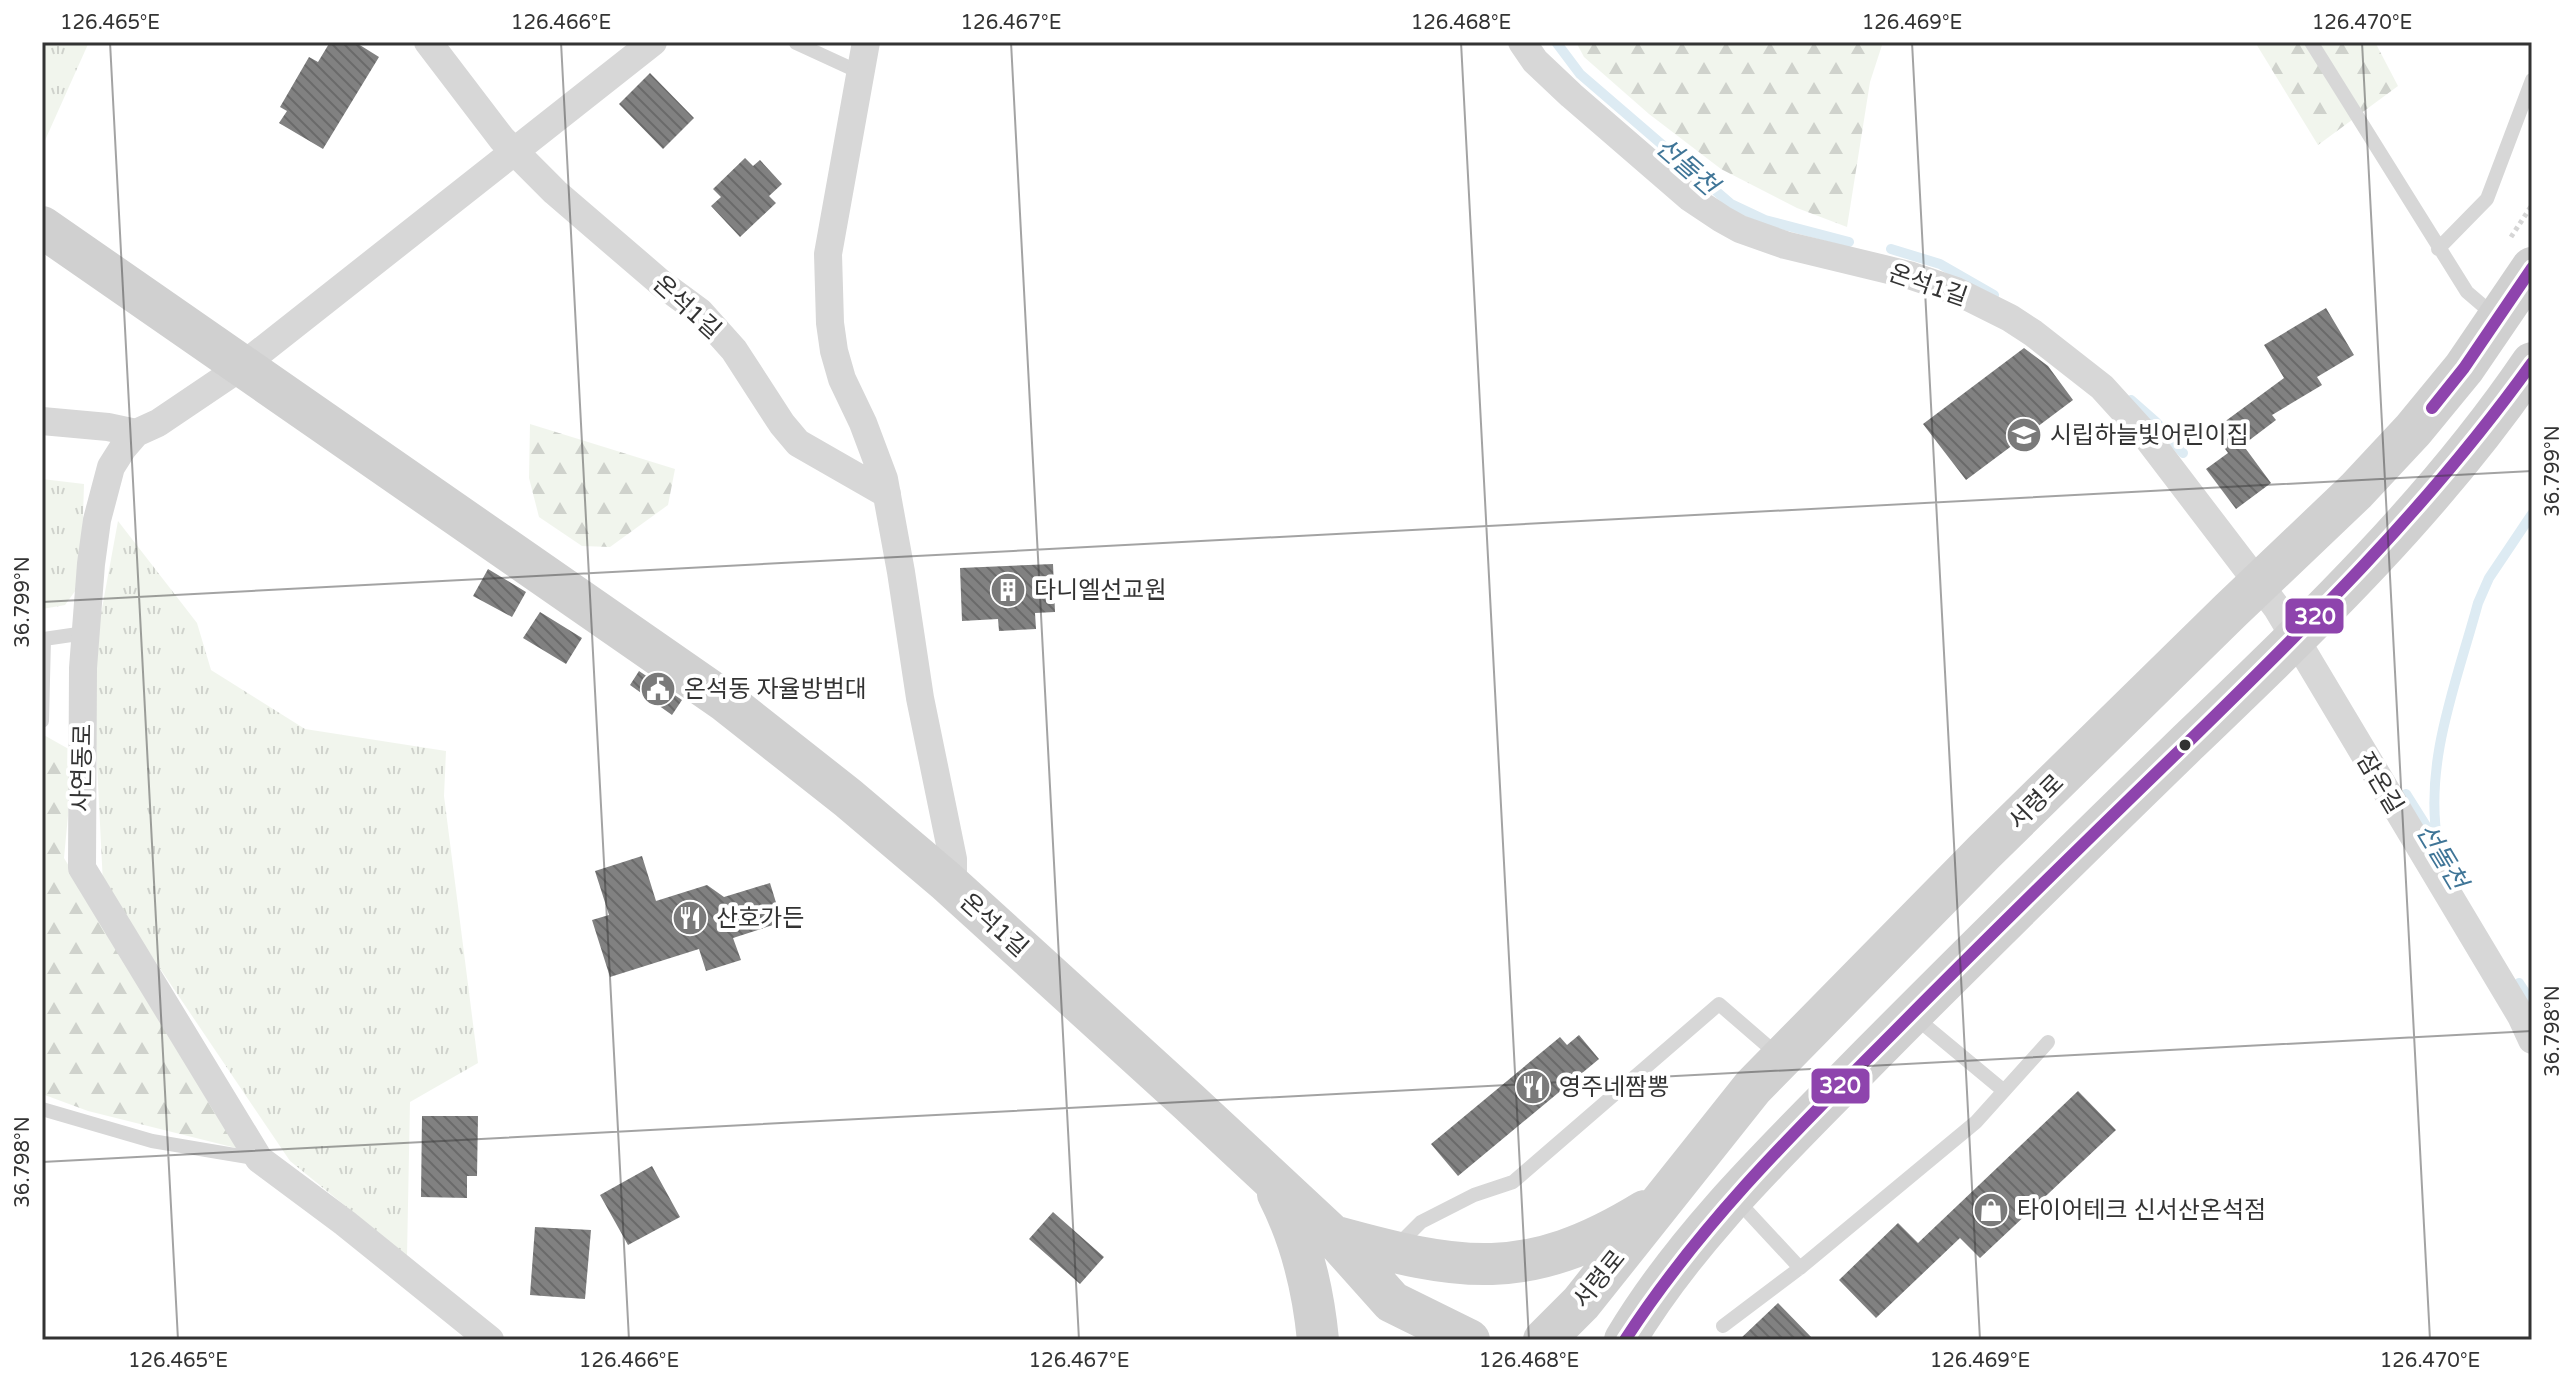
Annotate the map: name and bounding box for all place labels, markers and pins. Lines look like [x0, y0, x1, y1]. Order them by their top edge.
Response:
school or university icon: 시립하늘빛어린이집 [2005, 416, 2043, 454]
place label: 시립하늘빛어린이집 [2050, 421, 2249, 450]
building icon: 다니엘선교원 [989, 571, 1027, 609]
place label: 다니엘선교원 [1034, 576, 1166, 605]
public building icon: 온석동 자율방범대 [639, 670, 677, 708]
place label: 온석동 자율방범대 [684, 675, 867, 704]
unlabelled marker [2177, 737, 2193, 753]
restaurant icon: 산호가든 [671, 899, 709, 937]
place label: 산호가든 [716, 904, 804, 933]
restaurant icon: 영주네짬뽕 [1514, 1068, 1552, 1106]
place label: 영주네짬뽕 [1559, 1073, 1669, 1102]
shop icon: 타이어테크 신서산온석점 [1972, 1191, 2010, 1229]
place label: 타이어테크 신서산온석점 [2017, 1196, 2266, 1225]

